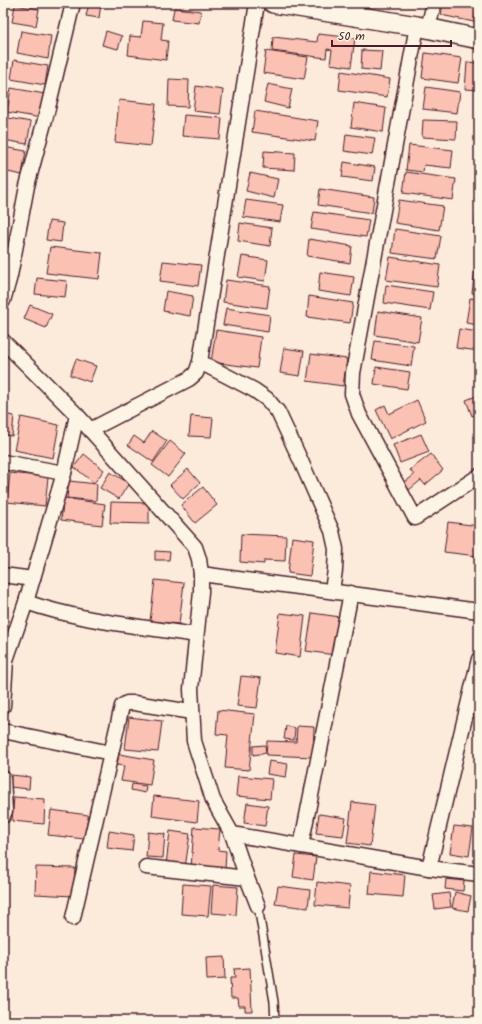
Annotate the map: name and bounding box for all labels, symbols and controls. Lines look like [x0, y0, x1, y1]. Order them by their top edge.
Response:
scale bar [332, 22, 451, 48]
text: 50 m [338, 27, 365, 46]

